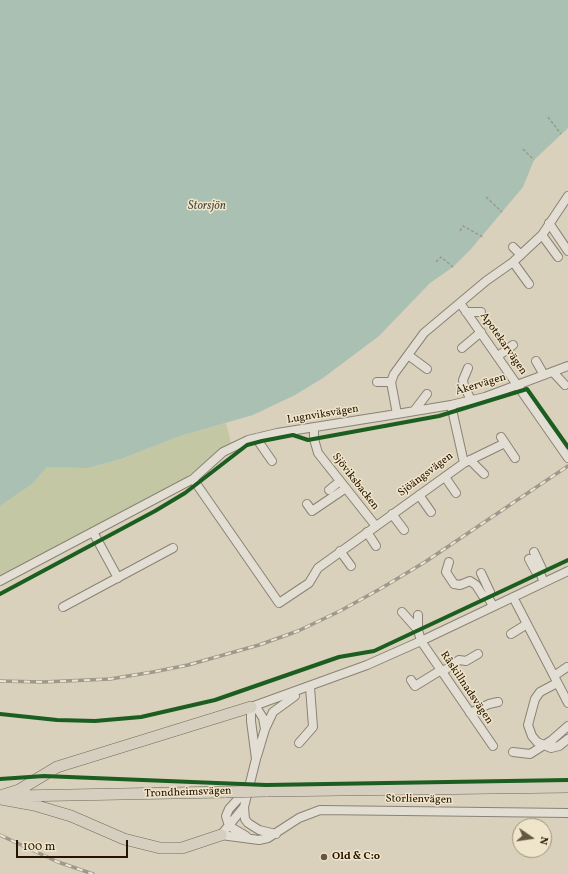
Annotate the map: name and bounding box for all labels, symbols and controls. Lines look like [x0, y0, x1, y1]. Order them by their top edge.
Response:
water label: Storsjön [188, 200, 226, 214]
street label: Apotekarvägen [477, 310, 529, 378]
street label: Åkervägen [454, 371, 508, 399]
street label: Lugnviksvägen [286, 403, 360, 427]
street label: Sjöängsvägen [396, 450, 456, 500]
street label: Sjöviksbacken [329, 451, 381, 513]
street label: Råskillnadsvägen [437, 649, 495, 727]
street label: Trondheimsvägen [144, 785, 232, 801]
street label: Storlienvägen [385, 793, 453, 807]
north arrow [512, 818, 552, 858]
scale bar [18, 832, 130, 858]
text: N [535, 835, 551, 846]
text: 100 m [23, 839, 55, 855]
place label: Old & C:o [332, 850, 380, 864]
marker: Old & C:o [319, 852, 329, 862]

